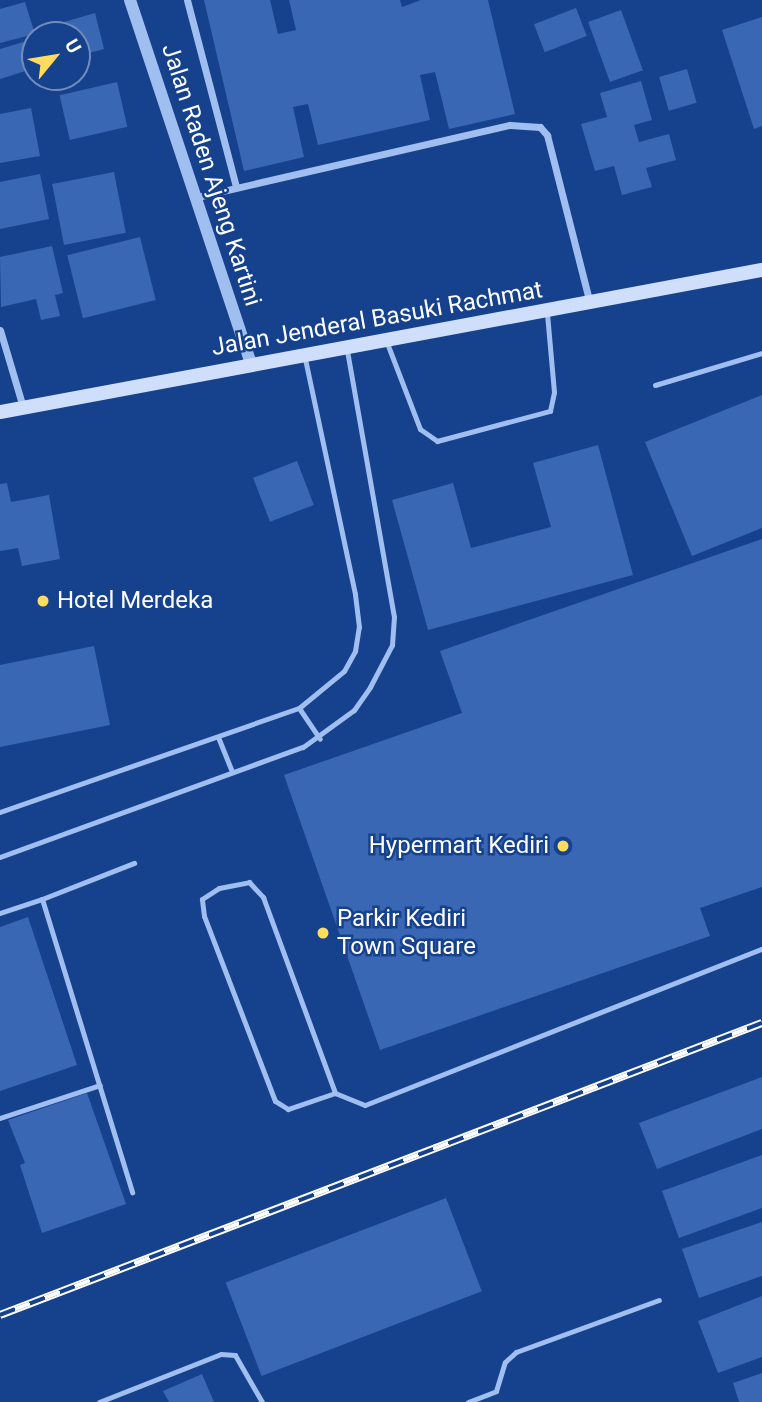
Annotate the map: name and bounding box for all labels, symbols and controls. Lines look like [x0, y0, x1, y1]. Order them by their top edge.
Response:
north arrow [21, 21, 91, 91]
text: U [60, 35, 86, 57]
street label: Jalan Raden Ajeng Kartini [155, 40, 267, 310]
street label: Jalan Jenderal Basuki Rachmat [209, 276, 545, 362]
place label: Hotel Merdeka [57, 587, 213, 615]
marker: Hotel Merdeka [35, 593, 51, 609]
place label: Hypermart Kediri [369, 832, 549, 860]
marker: Hypermart Kediri [555, 838, 571, 854]
place label: Parkir Kediri Town Square [337, 905, 476, 961]
marker: Parkir Kediri Town Square [315, 925, 331, 941]

